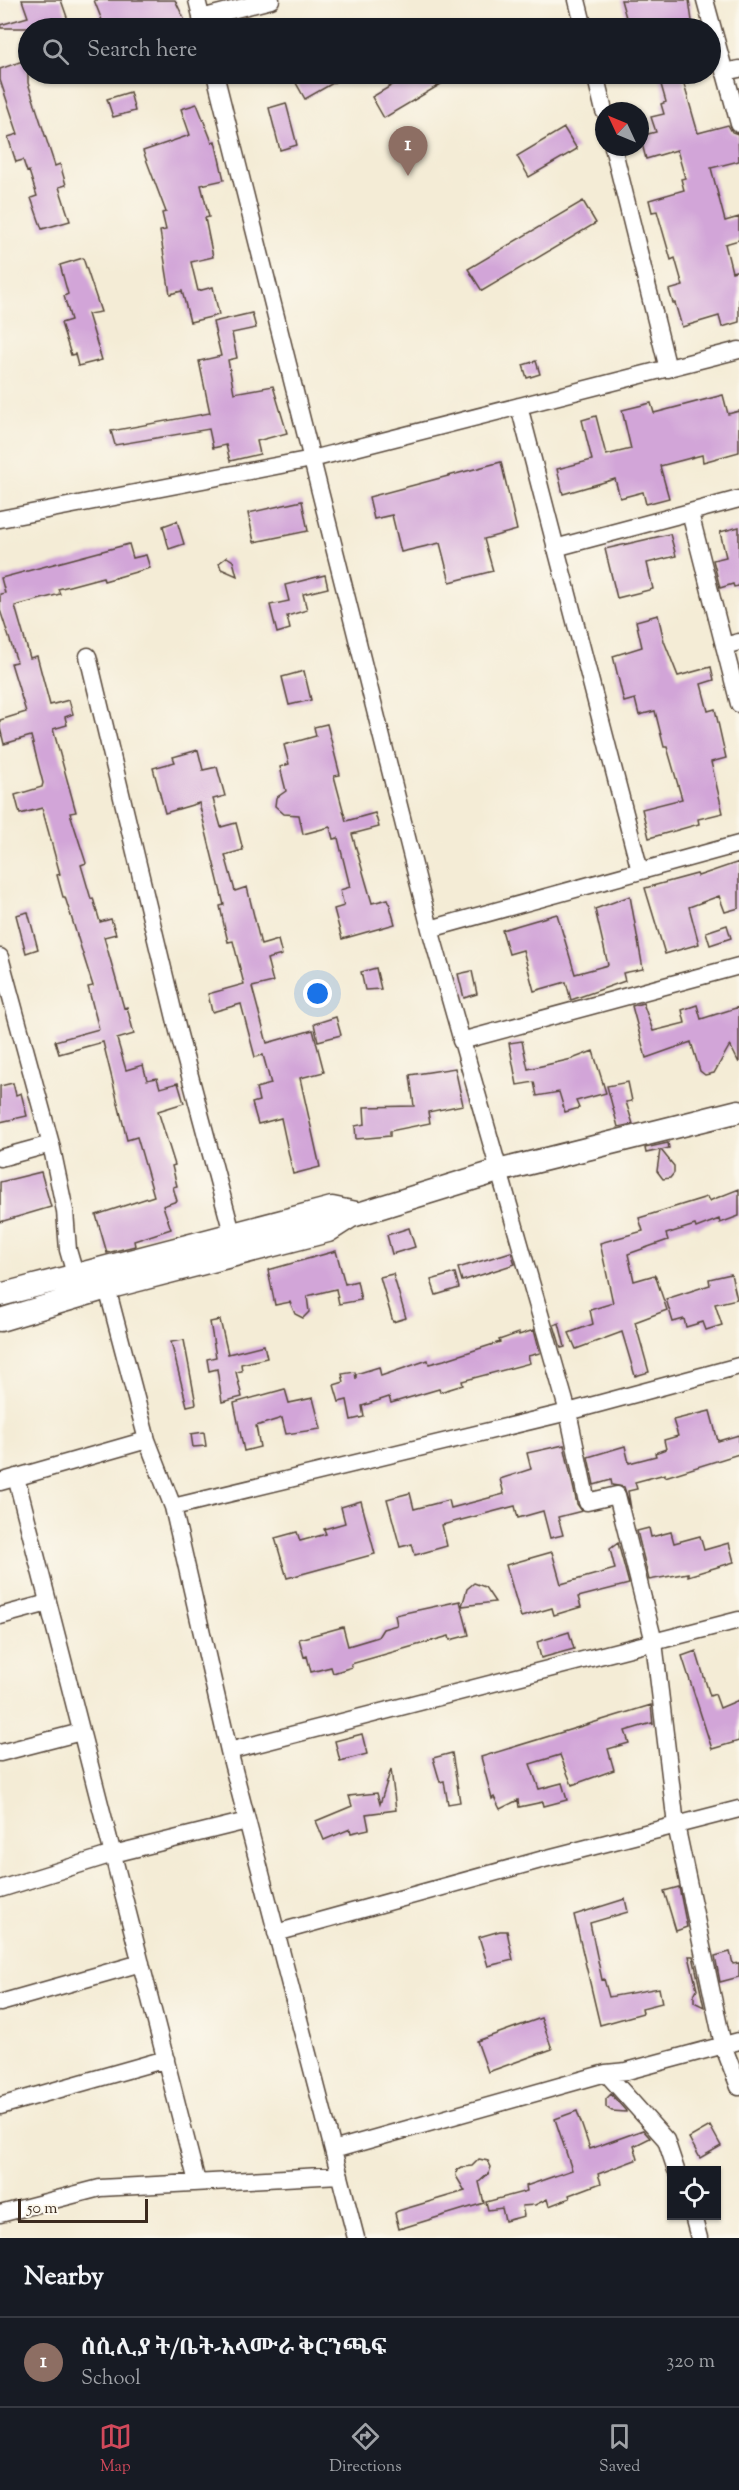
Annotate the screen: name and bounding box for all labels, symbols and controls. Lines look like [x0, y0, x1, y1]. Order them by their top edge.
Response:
search box [18, 18, 721, 84]
icon: search [39, 35, 72, 68]
text: Search here [87, 35, 197, 67]
north arrow [595, 102, 649, 156]
pin: 1 [388, 126, 428, 176]
your location [303, 979, 332, 1008]
map controls [667, 2166, 721, 2220]
button: locate [667, 2166, 721, 2220]
scale bar [18, 2196, 148, 2224]
text: 50 m [27, 2198, 58, 2221]
text: Nearby [24, 2259, 104, 2296]
text: ሰሲሊያ ት/ቤት-አላሙራ ቅርንጫፍ [81, 2333, 387, 2365]
text: 1 [40, 2348, 47, 2377]
text: 320 m [666, 2348, 715, 2377]
text: School [81, 2365, 141, 2394]
tab: Map [99, 2420, 132, 2479]
tab: Directions [329, 2420, 402, 2479]
tab: Saved [599, 2420, 640, 2479]

